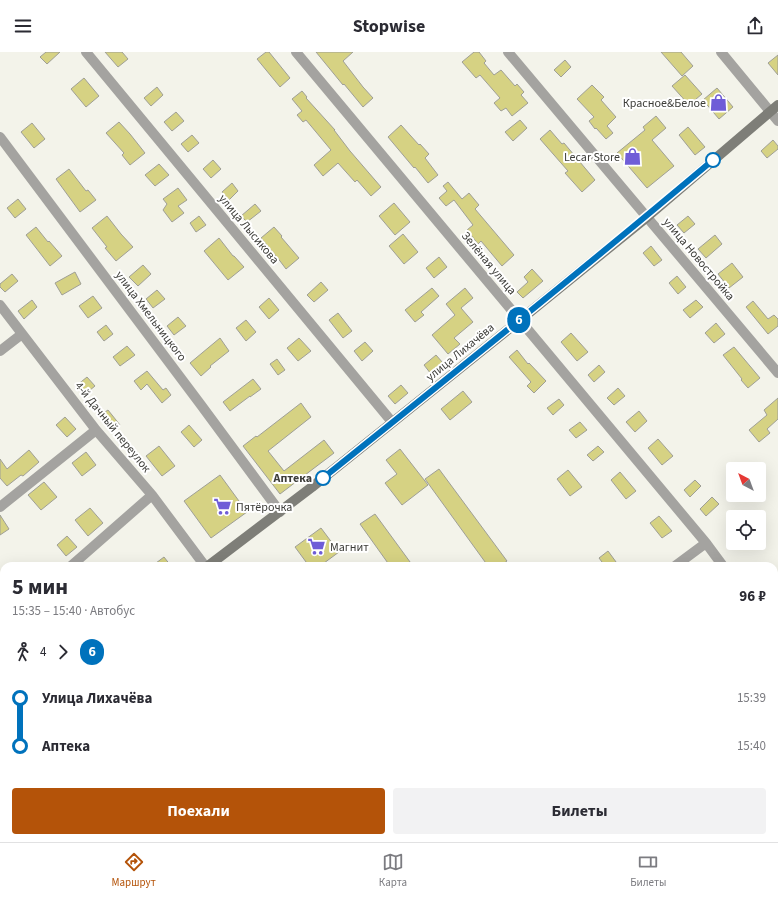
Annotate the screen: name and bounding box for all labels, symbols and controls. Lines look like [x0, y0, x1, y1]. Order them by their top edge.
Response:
text: Stopwise [353, 14, 425, 39]
icon: menu [12, 15, 34, 37]
icon: share [744, 15, 766, 37]
shop icon: Красное&Белое [709, 93, 729, 113]
place label: Красное&Белое [623, 95, 706, 112]
shop icon: Lecar Store [623, 147, 643, 167]
place label: Lecar Store [564, 149, 620, 166]
unlabelled marker [705, 152, 721, 168]
street label: улица Лысикова [214, 191, 283, 268]
street label: улица Новостройка [659, 214, 738, 304]
street label: Зелёная улица [457, 228, 520, 299]
street label: улица Хмельницкого [111, 268, 190, 365]
line badge: 6 [506, 307, 532, 333]
text: 6 [515, 310, 523, 330]
street label: улица Лихачёва [422, 319, 498, 385]
street label: 4-й Дачный переулок [71, 378, 155, 476]
north arrow [726, 462, 766, 502]
map controls [726, 462, 766, 550]
place label: Аптека [273, 470, 312, 487]
marker: Аптека [315, 470, 331, 486]
supermarket icon: Пятёрочка [213, 497, 233, 517]
place label: Пятёрочка [236, 499, 292, 516]
button: locate [726, 510, 766, 550]
supermarket icon: Магнит [307, 537, 327, 557]
place label: Магнит [330, 539, 369, 556]
text: 5 мин [12, 571, 68, 603]
text: 96 ₽ [739, 586, 766, 607]
text: 15:35 – 15:40 · Автобус [12, 602, 135, 620]
icon: walk [12, 641, 34, 663]
icon: forward [52, 641, 74, 663]
text: 6 [88, 642, 96, 662]
text: 4 [40, 643, 46, 661]
text: Улица Лихачёва [42, 688, 152, 709]
text: 15:39 [737, 689, 766, 707]
text: Аптека [42, 736, 90, 757]
text: 15:40 [737, 737, 766, 755]
button: Поехали [12, 788, 385, 834]
button: Билеты [393, 788, 766, 834]
tab: Маршрут [112, 851, 156, 890]
tab: Карта [379, 851, 407, 890]
tab: Билеты [630, 851, 666, 890]

